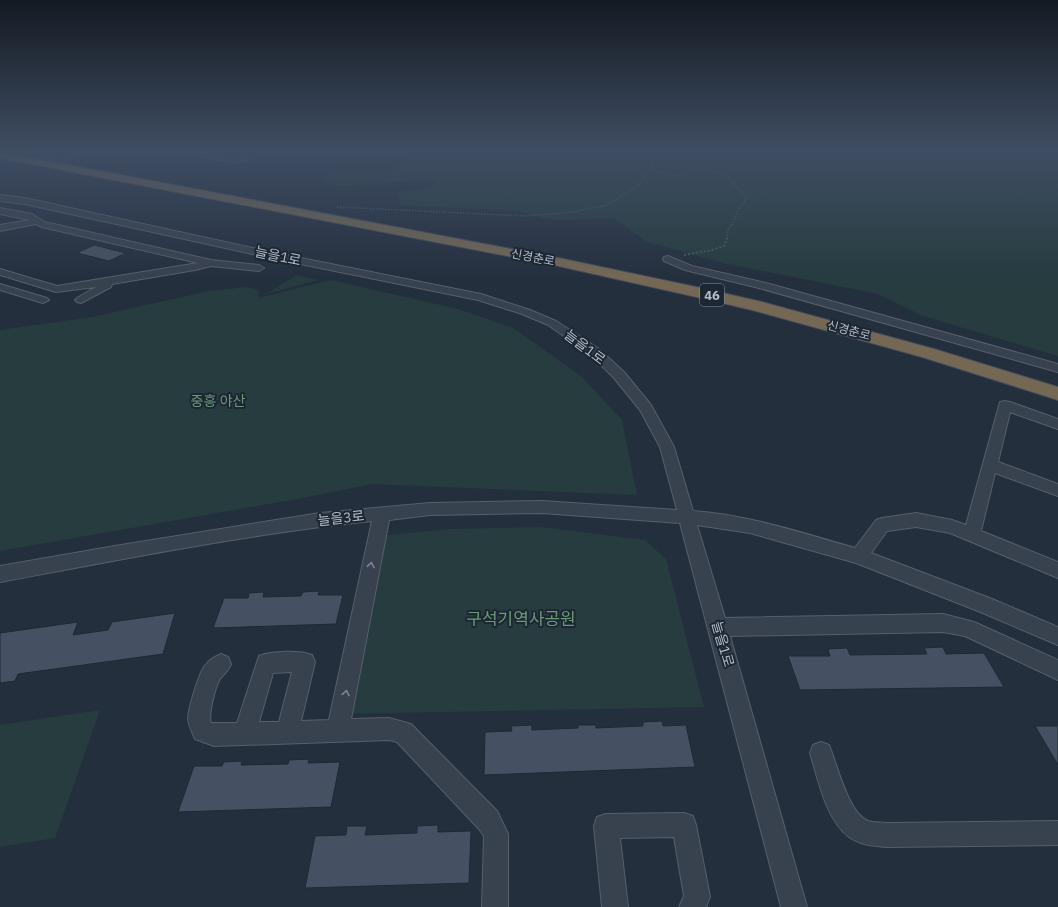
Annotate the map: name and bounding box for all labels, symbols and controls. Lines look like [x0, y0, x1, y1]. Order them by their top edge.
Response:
street label: 늘을1로 [253, 242, 303, 270]
street label: 신경춘로 [510, 245, 556, 269]
road number: 46 [700, 284, 724, 306]
street label: 신경춘로 [826, 317, 872, 343]
street label: 늘을1로 [561, 326, 609, 368]
park label: 중흥 야산 [191, 392, 246, 410]
street label: 늘을3로 [317, 507, 365, 529]
one-way arrow [367, 562, 375, 568]
park label: 구석기역사공원 [466, 608, 576, 630]
street label: 늘을1로 [708, 619, 738, 669]
one-way arrow [341, 689, 349, 696]

